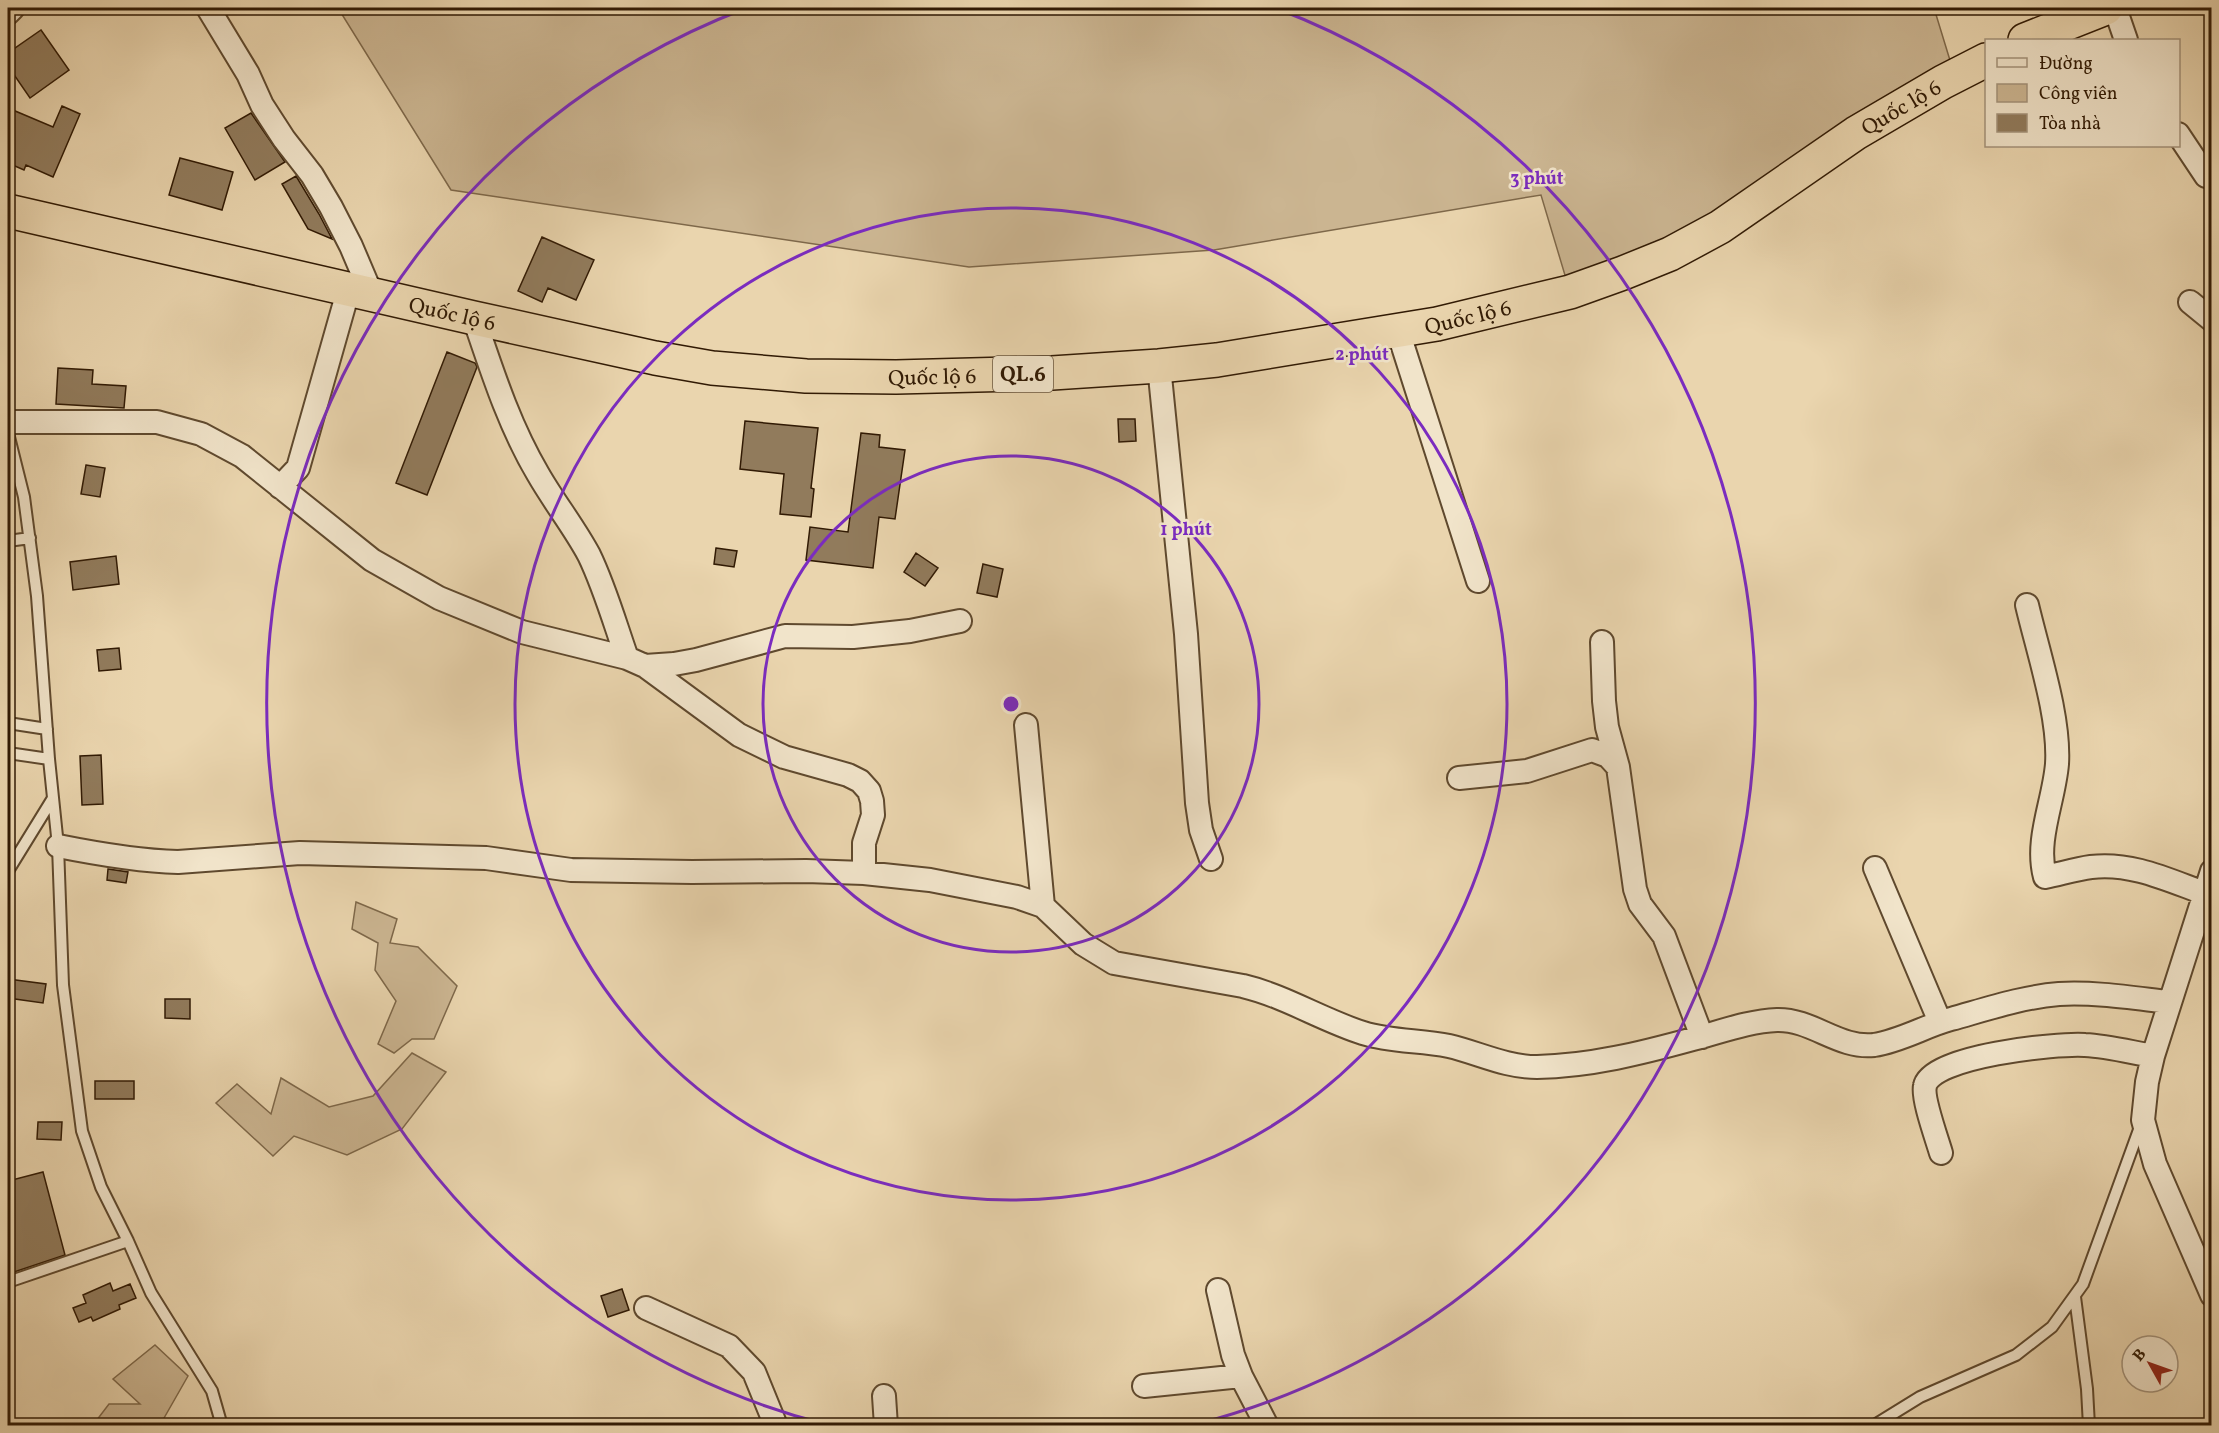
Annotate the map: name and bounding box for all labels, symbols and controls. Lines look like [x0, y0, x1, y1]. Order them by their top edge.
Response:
legend [1985, 39, 2180, 147]
text: Đường [2039, 52, 2093, 77]
street label: Quốc lộ 6 [1856, 73, 1948, 145]
text: Công viên [2039, 82, 2118, 107]
text: Tòa nhà [2039, 112, 2101, 137]
text: 3 phút [1510, 167, 1564, 192]
street label: Quốc lộ 6 [405, 290, 498, 340]
street label: Quốc lộ 6 [1423, 294, 1515, 344]
text: 2 phút [1335, 343, 1389, 368]
road number: QL.6 [993, 356, 1053, 392]
street label: Quốc lộ 6 [888, 362, 977, 395]
text: 1 phút [1160, 518, 1212, 543]
centre of rings [1001, 694, 1021, 714]
north arrow [2120, 1334, 2180, 1394]
text: B [2128, 1344, 2152, 1367]

